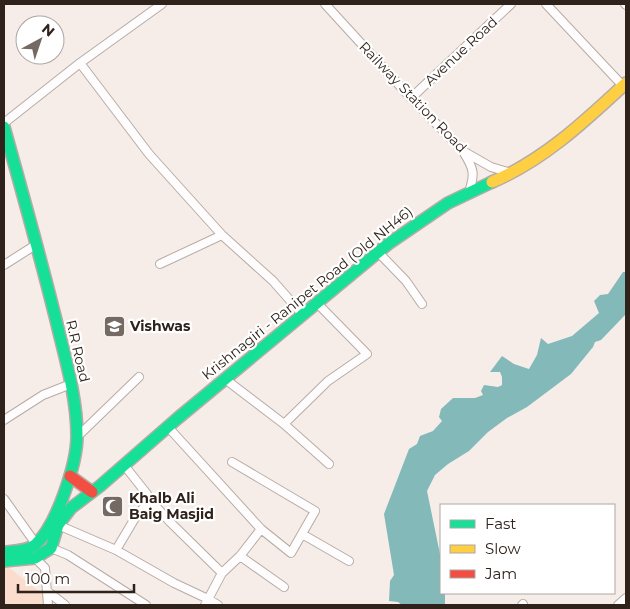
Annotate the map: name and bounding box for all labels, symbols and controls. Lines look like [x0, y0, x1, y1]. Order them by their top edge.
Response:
street label: Avenue Road [421, 13, 501, 89]
north arrow [15, 15, 65, 65]
text: N [38, 20, 58, 41]
street label: Railway Station Road [355, 38, 471, 156]
street label: Krishnagiri - Ranipet Road (Old NH46) [198, 202, 416, 384]
school or university icon: Vishwas [102, 314, 126, 338]
place label: Vishwas [129, 317, 191, 335]
street label: R.R Road [62, 318, 94, 384]
place label: Khalb Ali Baig Masjid [129, 489, 214, 523]
mosque icon: Khalb Ali Baig Masjid [101, 494, 125, 518]
legend [440, 504, 615, 594]
text: Fast [485, 514, 516, 533]
text: Slow [485, 539, 521, 558]
scale bar [18, 562, 134, 594]
text: Jam [484, 564, 517, 583]
text: 100 m [25, 569, 70, 588]

